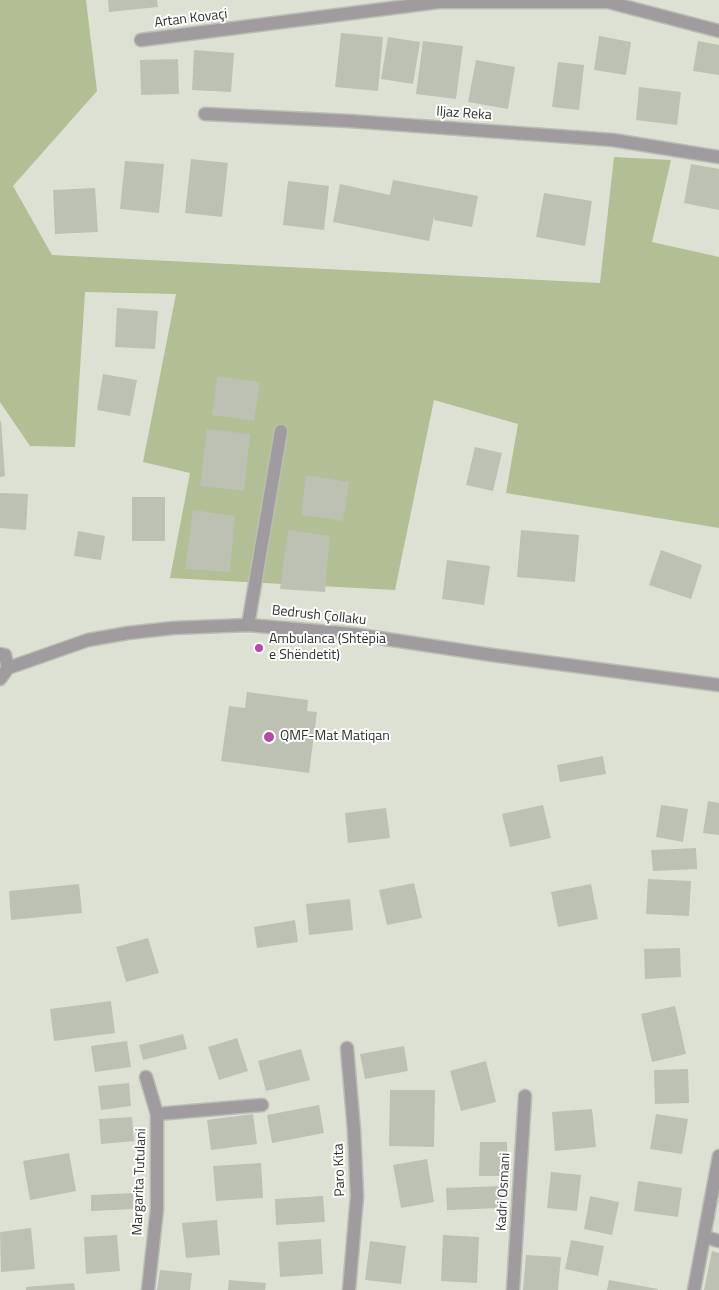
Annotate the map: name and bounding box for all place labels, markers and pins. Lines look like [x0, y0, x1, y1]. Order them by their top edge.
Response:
place label: Ambulanca (Shtëpia e Shëndetit) [269, 632, 386, 664]
marker: Ambulanca (Shtëpia e Shëndetit) [253, 642, 265, 654]
place label: QMF-Mat Matiqan [280, 729, 390, 745]
marker: QMF-Mat Matiqan [262, 730, 276, 744]

